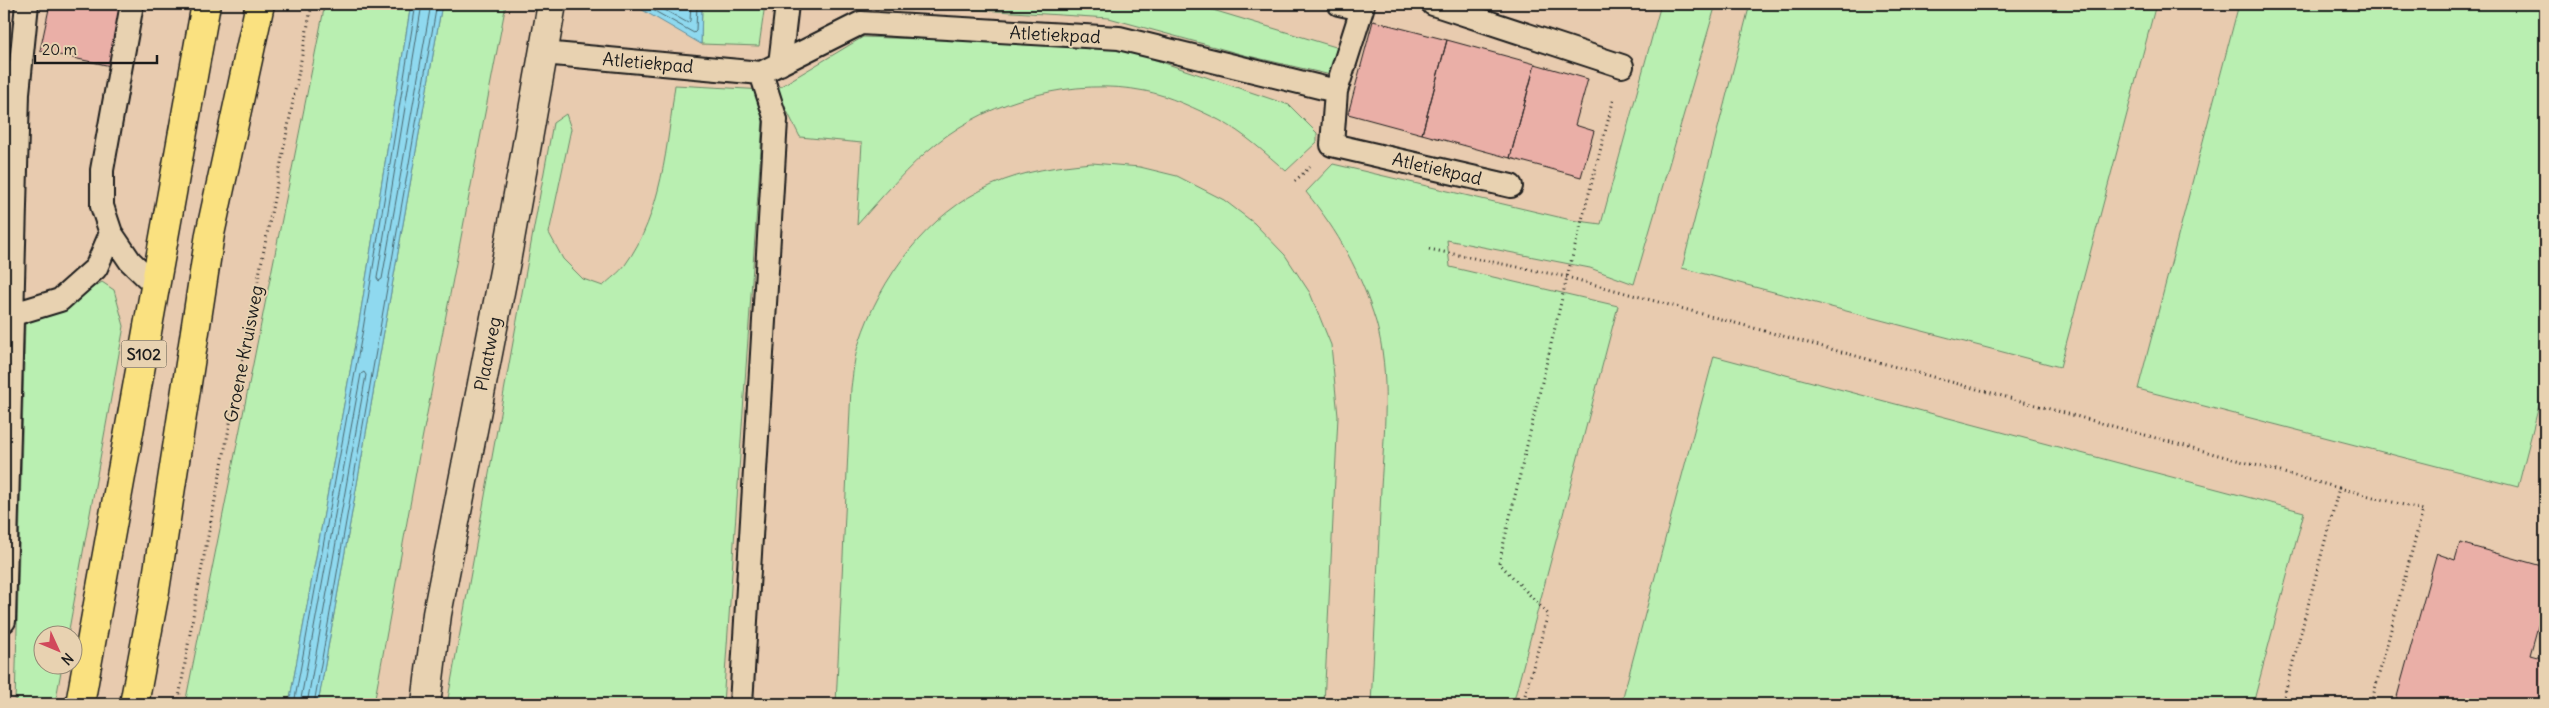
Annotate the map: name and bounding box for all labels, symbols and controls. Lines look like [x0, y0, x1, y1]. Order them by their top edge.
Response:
street label: Atletiekpad [1009, 21, 1102, 48]
scale bar [35, 32, 158, 64]
text: 20 m [42, 40, 77, 59]
street label: Atletiekpad [602, 47, 695, 78]
street label: Atletiekpad [1390, 147, 1485, 190]
street label: Groene Kruisweg [219, 283, 268, 425]
street label: Plaatweg [469, 315, 506, 393]
road number: S102 [122, 340, 166, 368]
north arrow [32, 626, 82, 676]
text: N [58, 649, 77, 669]

